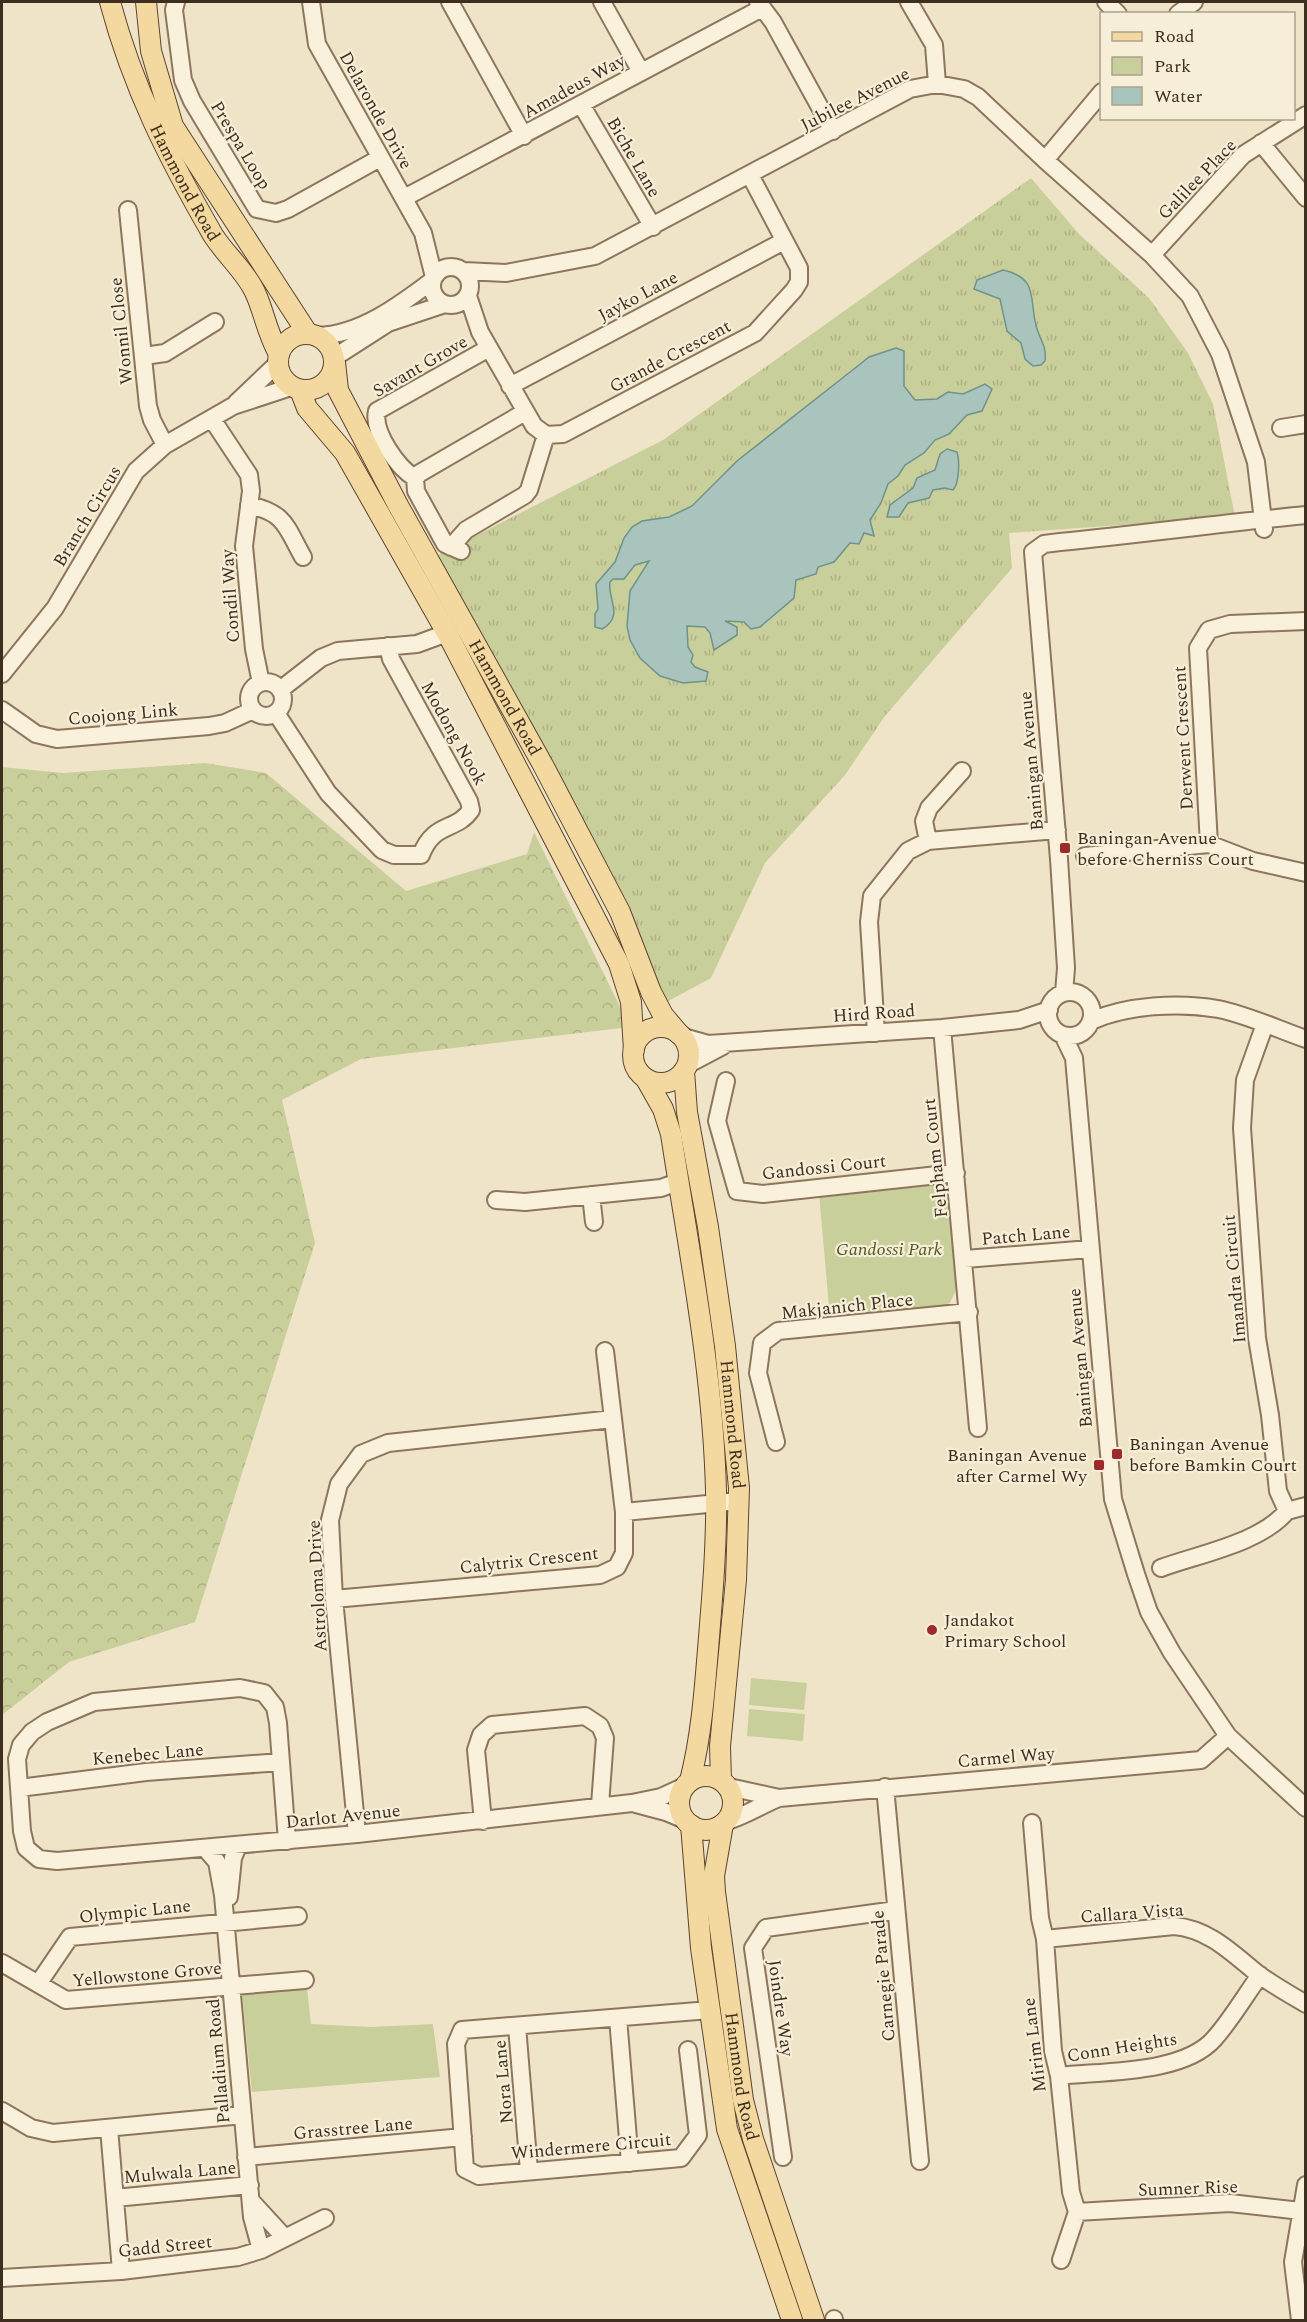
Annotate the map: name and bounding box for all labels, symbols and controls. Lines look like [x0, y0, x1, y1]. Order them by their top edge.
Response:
legend [1100, 12, 1295, 120]
text: Road [1154, 23, 1195, 50]
street label: Delaronde Drive [332, 46, 419, 174]
street label: Amadeus Way [518, 46, 632, 126]
text: Park [1154, 53, 1191, 80]
street label: Jubilee Avenue [796, 60, 915, 139]
text: Water [1154, 83, 1202, 110]
street label: Prespa Loop [203, 96, 278, 195]
street label: Biche Lane [600, 112, 668, 203]
street label: Hammond Road [142, 119, 227, 247]
street label: Galilee Place [1152, 133, 1243, 226]
street label: Jayko Lane [593, 264, 683, 329]
street label: Wonnil Close [102, 276, 141, 386]
street label: Grande Crescent [604, 313, 736, 400]
street label: Savant Grove [368, 328, 473, 405]
street label: Branch Circus [46, 460, 128, 572]
street label: Condil Way [214, 547, 247, 643]
street label: Hammond Road [461, 634, 548, 761]
street label: Derwent Crescent [1166, 665, 1201, 811]
street label: Modong Nook [414, 676, 493, 790]
street label: Baningan Avenue [1012, 690, 1051, 832]
street label: Coojong Link [67, 696, 179, 733]
place label: Baningan Avenue before Cherniss Court [1077, 825, 1254, 873]
marker: Baningan Avenue before Cherniss Court [1058, 841, 1072, 855]
street label: Hird Road [832, 997, 916, 1030]
street label: Felpham Court [916, 1097, 955, 1219]
street label: Gandossi Court [761, 1148, 888, 1187]
street label: Imandra Circuit [1215, 1214, 1254, 1344]
street label: Patch Lane [980, 1218, 1072, 1253]
park label: Gandossi Park [836, 1236, 943, 1263]
street label: Makjanich Place [780, 1286, 914, 1327]
street label: Baningan Avenue [1061, 1287, 1100, 1429]
street label: Hammond Road [712, 1359, 752, 1490]
place label: Baningan Avenue before Bamkin Court [1129, 1431, 1297, 1479]
place label: Baningan Avenue after Carmel Wy [947, 1442, 1088, 1490]
marker: Baningan Avenue before Bamkin Court [1110, 1447, 1124, 1461]
marker: Baningan Avenue after Carmel Wy [1092, 1458, 1106, 1472]
street label: Astroloma Drive [301, 1519, 334, 1653]
street label: Calytrix Crescent [458, 1540, 600, 1581]
place label: Jandakot Primary School [944, 1607, 1066, 1655]
marker: Jandakot Primary School [925, 1623, 939, 1637]
street label: Kenebec Lane [91, 1736, 205, 1773]
street label: Carmel Way [956, 1740, 1057, 1775]
street label: Darlot Avenue [284, 1797, 402, 1836]
street label: Olympic Lane [78, 1892, 192, 1931]
street label: Callara Vista [1079, 1896, 1185, 1931]
street label: Carnegie Parade [864, 1909, 903, 2043]
street label: Yellowstone Grove [71, 1955, 223, 1994]
street label: Joindre Way [760, 1958, 801, 2060]
street label: Mirim Lane [1015, 1996, 1054, 2094]
street label: Palladium Road [200, 1997, 237, 2125]
street label: Hammond Road [717, 2011, 766, 2143]
street label: Conn Heights [1065, 2025, 1179, 2070]
street label: Nora Lane [486, 2039, 521, 2125]
street label: Grasstree Lane [292, 2110, 414, 2147]
street label: Windermere Circuit [510, 2126, 672, 2167]
street label: Mulwala Lane [123, 2154, 237, 2191]
street label: Sumner Rise [1138, 2173, 1238, 2204]
street label: Gadd Street [117, 2228, 213, 2265]

